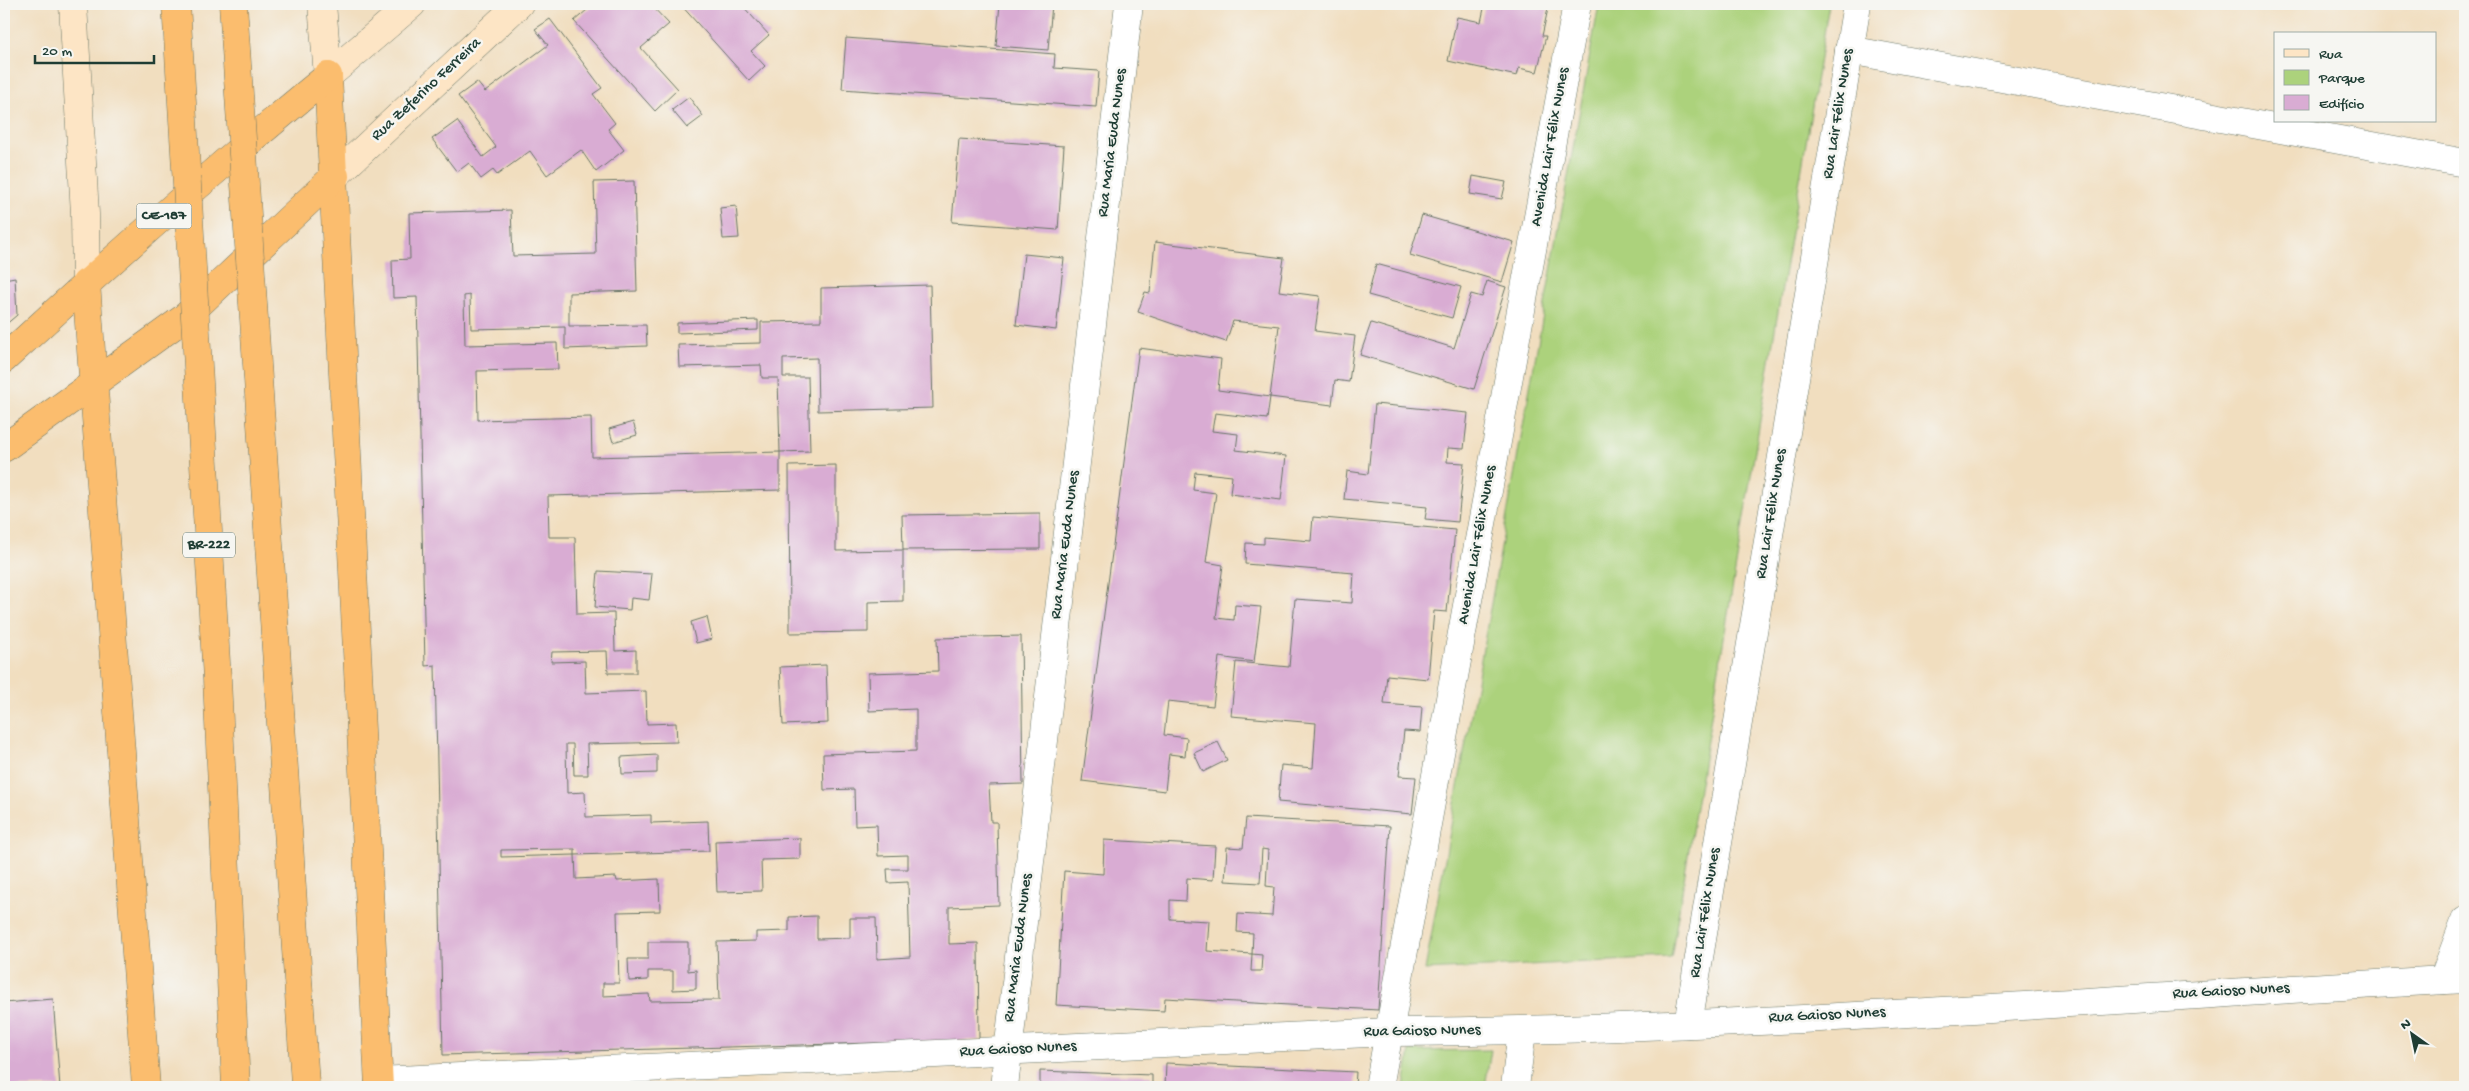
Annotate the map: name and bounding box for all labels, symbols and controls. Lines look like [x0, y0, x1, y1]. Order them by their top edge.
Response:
scale bar [35, 32, 154, 64]
legend [2274, 32, 2436, 122]
street label: Rua Zeferino Ferreira [368, 33, 487, 146]
text: 20 m [42, 43, 72, 61]
street label: Rua Lair Félix Nunes [1819, 46, 1859, 180]
text: Rua [2319, 46, 2343, 64]
street label: Avenida Lair Félix Nunes [1528, 65, 1575, 228]
street label: Rua Maria Euda Nunes [1094, 67, 1132, 218]
text: Parque [2318, 70, 2365, 88]
text: Edifício [2319, 96, 2365, 114]
road number: CE-187 [136, 204, 192, 228]
street label: Rua Lair Félix Nunes [1752, 446, 1792, 580]
street label: Avenida Lair Félix Nunes [1455, 463, 1502, 626]
street label: Rua Maria Euda Nunes [1047, 469, 1085, 620]
road number: BR-222 [183, 532, 235, 558]
street label: Rua Lair Félix Nunes [1686, 845, 1726, 979]
street label: Rua Maria Euda Nunes [1000, 872, 1038, 1023]
street label: Rua Gaioso Nunes [2172, 979, 2291, 1005]
street label: Rua Gaioso Nunes [1768, 1003, 1887, 1029]
north arrow [2386, 1008, 2436, 1058]
text: N [2398, 1016, 2415, 1035]
street label: Rua Gaioso Nunes [1363, 1021, 1482, 1043]
street label: Rua Gaioso Nunes [959, 1037, 1078, 1063]

